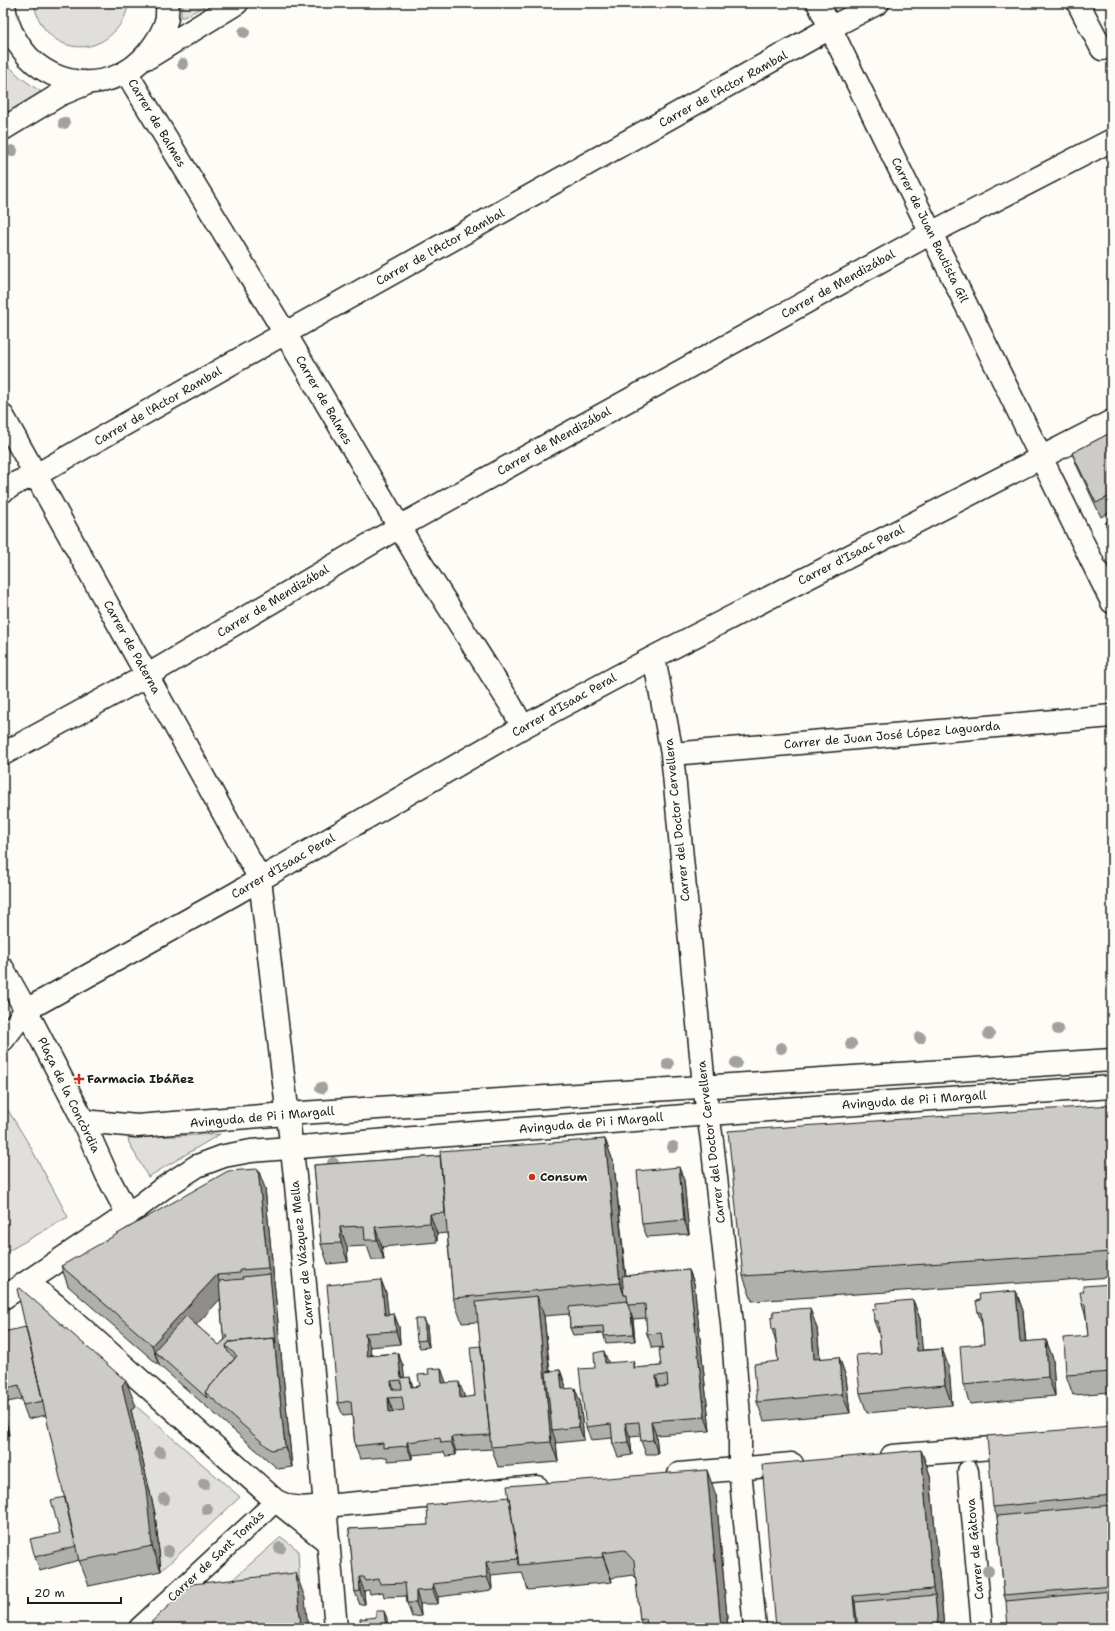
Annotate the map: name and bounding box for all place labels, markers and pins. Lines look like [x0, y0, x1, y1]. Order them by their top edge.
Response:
place label: Farmacia Ibáñez [87, 1071, 195, 1087]
marker: Farmacia Ibáñez [74, 1074, 84, 1084]
place label: Consum [540, 1169, 588, 1185]
marker: Consum [527, 1172, 537, 1182]

